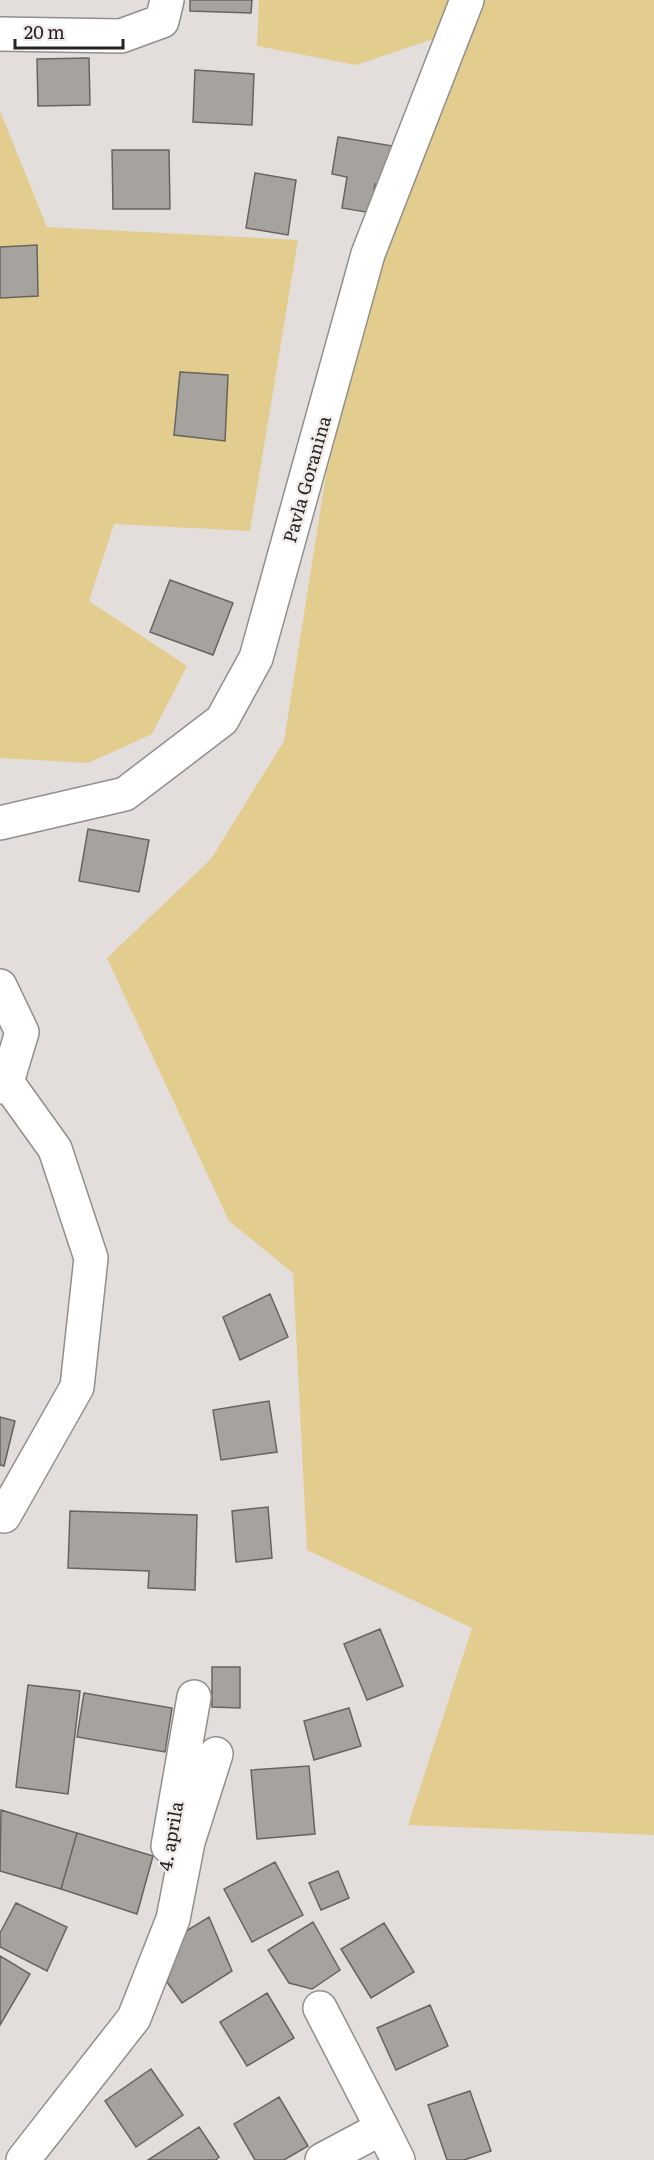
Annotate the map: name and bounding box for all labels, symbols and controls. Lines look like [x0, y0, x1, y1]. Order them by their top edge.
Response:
scale bar [15, 12, 123, 50]
text: 20 m [24, 18, 65, 45]
street label: Pavla Goranina [275, 412, 337, 546]
street label: 4. aprila [151, 1799, 189, 1873]

